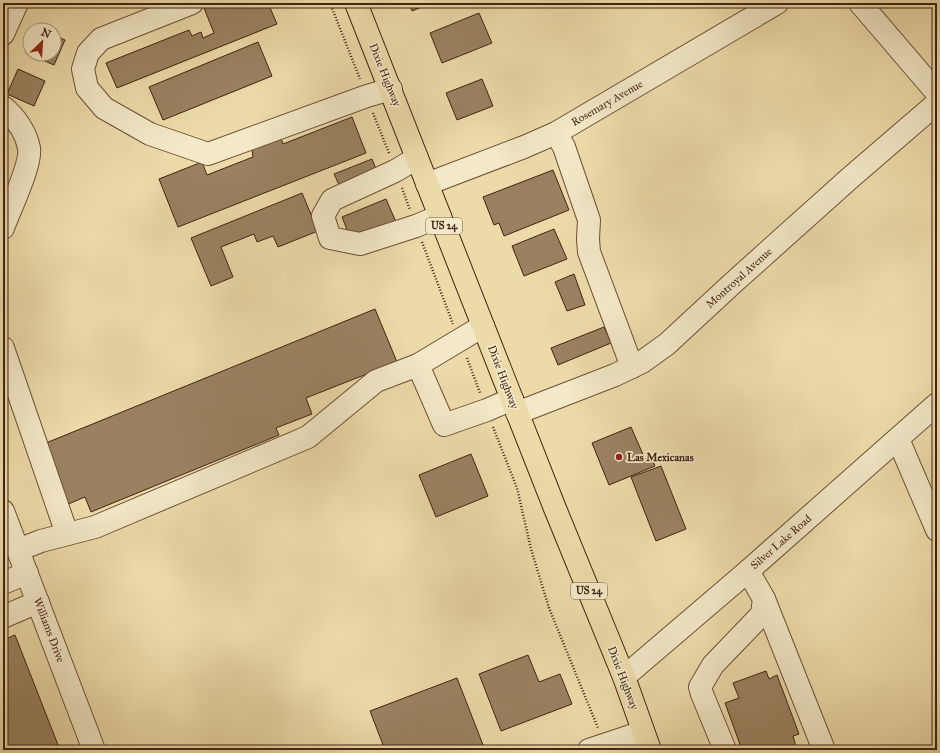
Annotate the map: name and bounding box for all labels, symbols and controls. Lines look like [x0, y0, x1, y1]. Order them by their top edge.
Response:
north arrow [22, 22, 62, 62]
text: N [39, 26, 54, 42]
street label: Dixie Highway [366, 41, 404, 109]
street label: Rosemary Avenue [569, 77, 645, 129]
road number: US 24 [426, 218, 462, 234]
street label: Montroyal Avenue [703, 245, 775, 311]
street label: Dixie Highway [485, 343, 521, 411]
place label: Las Mexicanas [627, 451, 694, 464]
marker: Las Mexicanas [614, 452, 624, 462]
street label: Silver Lake Road [748, 512, 815, 572]
road number: US 24 [571, 583, 607, 599]
street label: Williams Drive [31, 596, 67, 665]
street label: Dixie Highway [605, 644, 641, 712]

